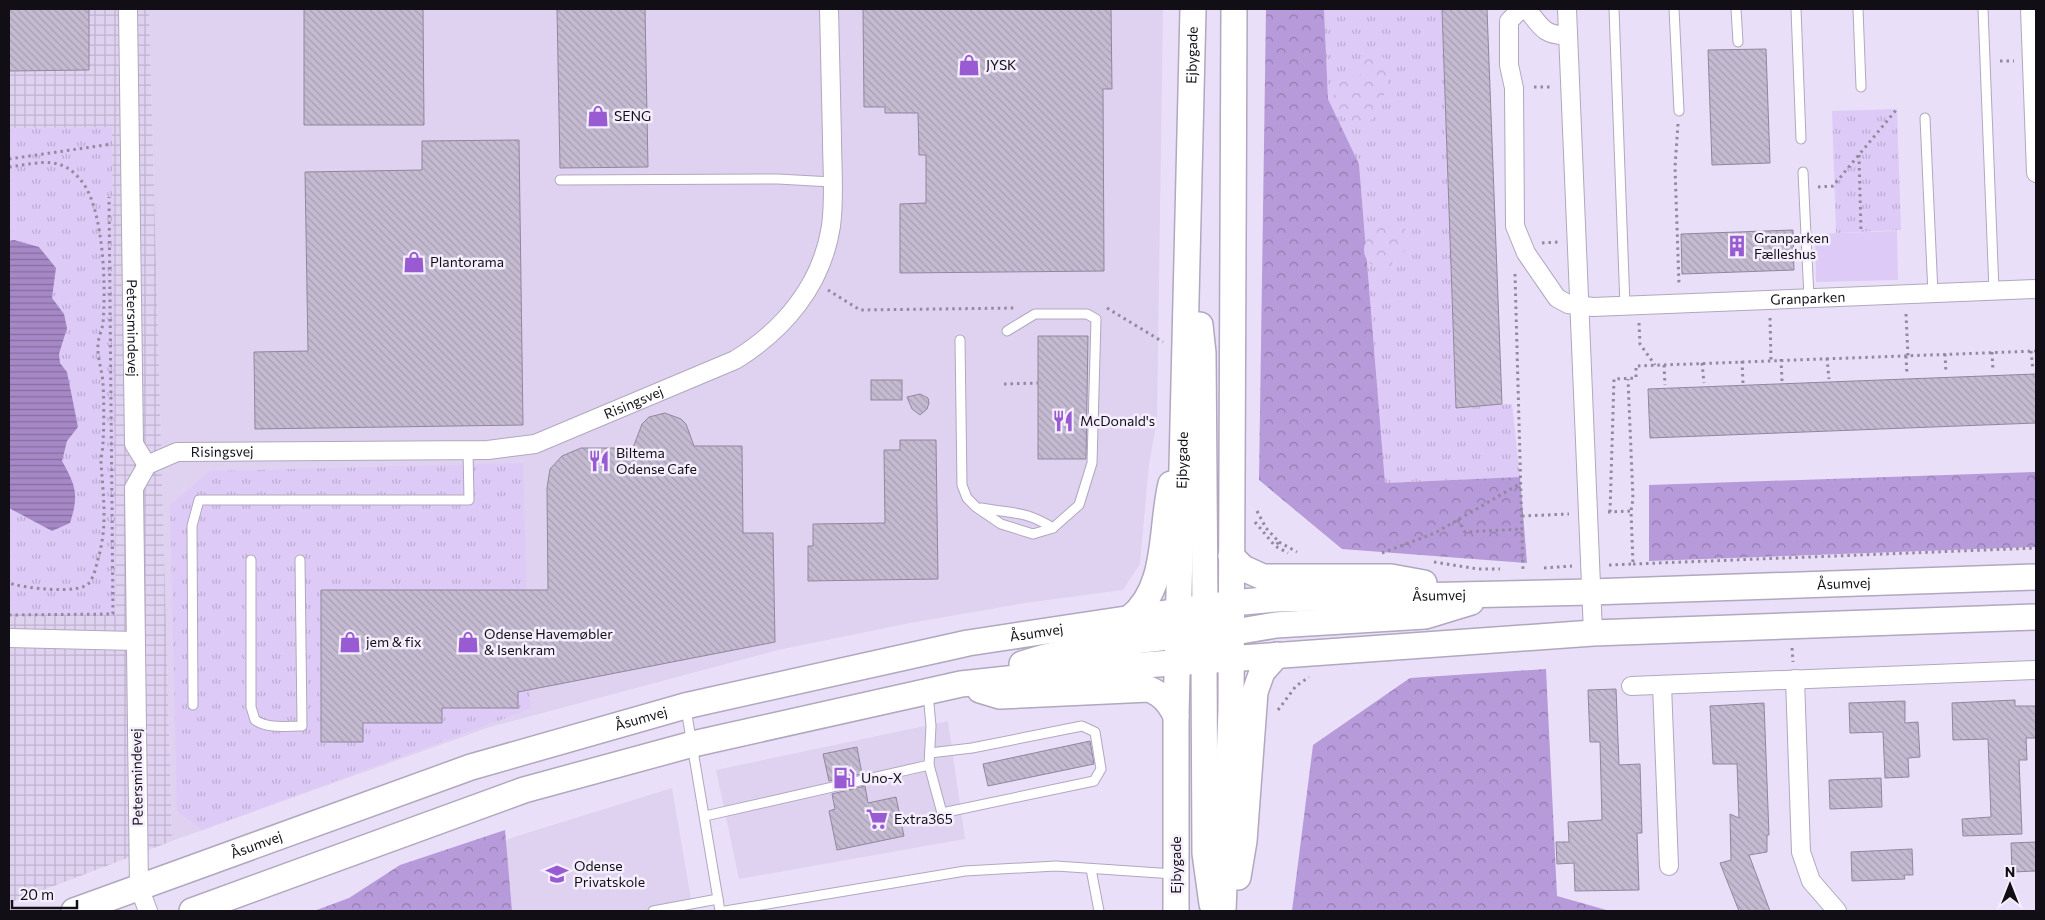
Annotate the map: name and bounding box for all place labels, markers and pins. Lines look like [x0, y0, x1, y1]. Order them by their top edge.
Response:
shop icon: JYSK [956, 52, 982, 78]
place label: JYSK [986, 56, 1017, 73]
shop icon: SENG [585, 103, 611, 129]
place label: SENG [614, 107, 651, 124]
place label: Granparken Fælleshus [1754, 229, 1829, 262]
building icon: Granparken Fælleshus [1724, 233, 1750, 259]
shop icon: Plantorama [401, 249, 427, 275]
place label: Plantorama [430, 253, 504, 270]
restaurant icon: McDonald's [1050, 408, 1076, 434]
place label: McDonald's [1080, 412, 1155, 429]
place label: Biltema Odense Cafe [616, 444, 697, 477]
restaurant icon: Biltema Odense Cafe [586, 448, 612, 474]
place label: Odense Havemøbler & Isenkram [484, 625, 613, 658]
shop icon: jem & fix [337, 629, 363, 655]
shop icon: Odense Havemøbler & Isenkram [455, 629, 481, 655]
place label: jem & fix [366, 633, 422, 650]
fuel station icon: Uno-X [831, 765, 857, 791]
place label: Uno-X [861, 769, 902, 786]
supermarket icon: Extra365 [864, 806, 890, 832]
place label: Extra365 [894, 810, 953, 827]
place label: Odense Privatskole [574, 857, 645, 890]
school or university icon: Odense Privatskole [544, 861, 570, 887]

